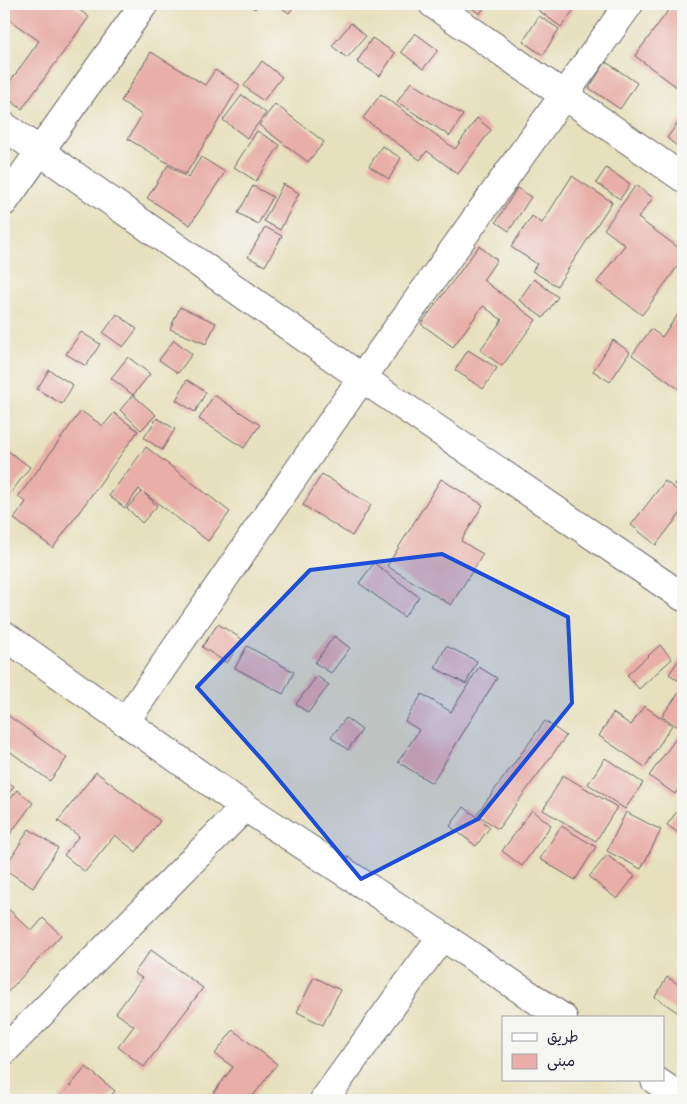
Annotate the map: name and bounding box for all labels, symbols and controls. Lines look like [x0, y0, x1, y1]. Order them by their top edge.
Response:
legend [502, 1016, 664, 1082]
text: طريق [547, 1028, 579, 1046]
text: مبنى [547, 1052, 575, 1071]

